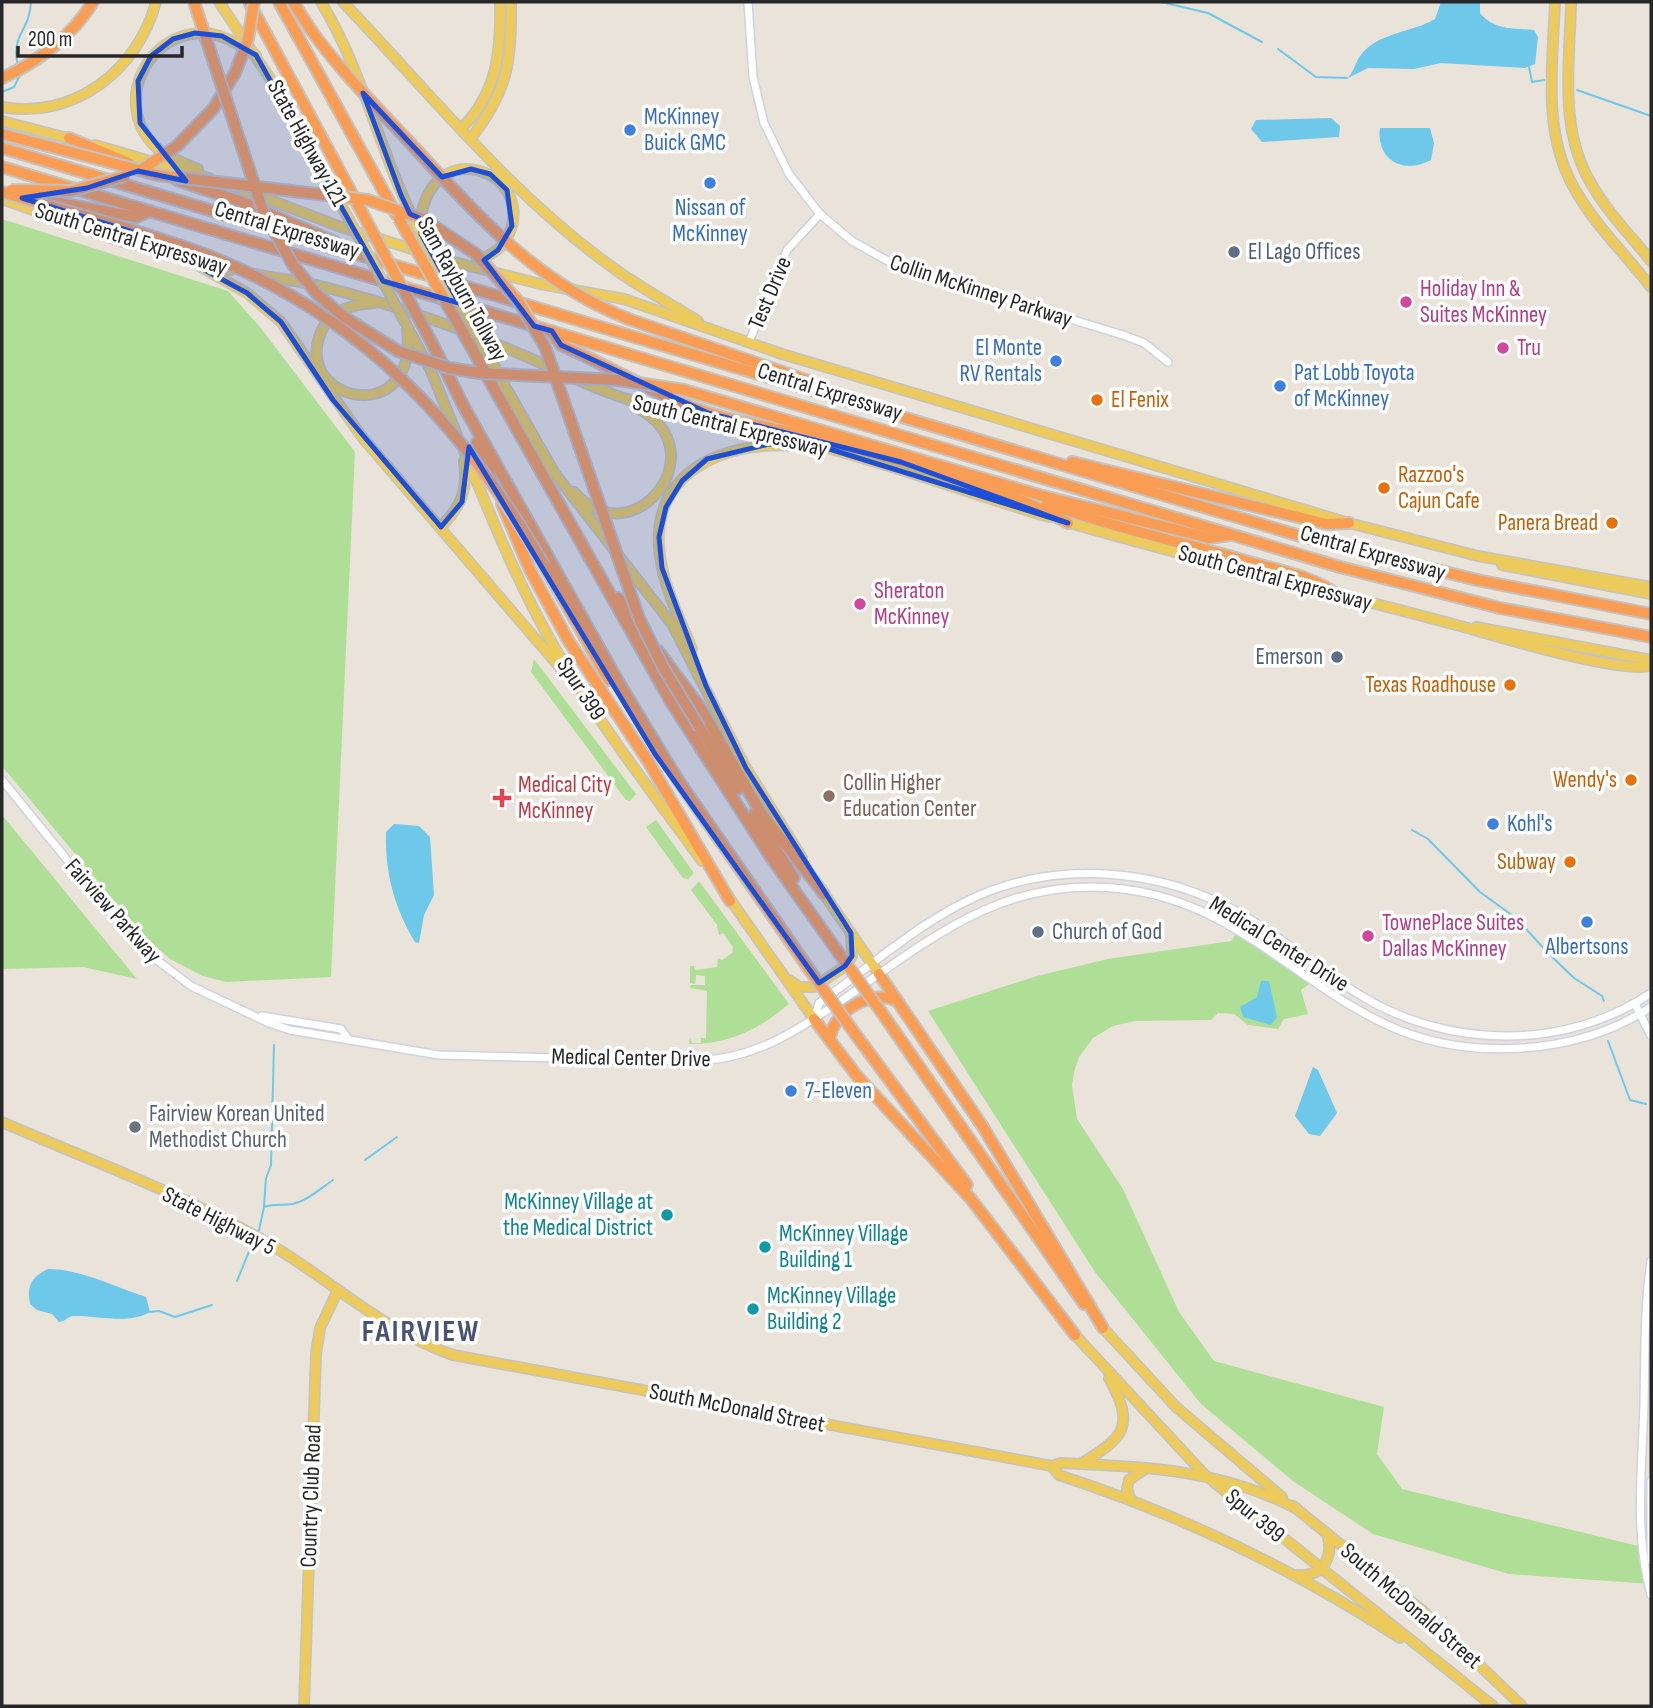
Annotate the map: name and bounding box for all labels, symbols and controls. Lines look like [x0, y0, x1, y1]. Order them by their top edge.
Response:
scale bar [18, 14, 182, 58]
text: 200 m [28, 27, 72, 52]
street label: State Highway 121 [261, 75, 353, 211]
place label: McKinney Buick GMC [644, 103, 726, 157]
marker: McKinney Buick GMC [622, 122, 638, 138]
marker: Nissan of McKinney [702, 175, 718, 191]
place label: Nissan of McKinney [672, 194, 748, 248]
street label: Central Expressway [211, 195, 363, 265]
street label: South Central Expressway [32, 196, 231, 282]
street label: Sam Rayburn Tollway [411, 212, 513, 366]
place label: El Lago Offices [1248, 238, 1360, 266]
marker: El Lago Offices [1226, 244, 1242, 260]
street label: Collin McKinney Parkway [886, 248, 1076, 334]
street label: Test Drive [742, 252, 798, 334]
place label: Holiday Inn & Suites McKinney [1420, 275, 1547, 329]
marker: Holiday Inn & Suites McKinney [1398, 294, 1414, 310]
place label: El Monte RV Rentals [960, 334, 1042, 388]
place label: Tru [1517, 334, 1541, 362]
marker: Tru [1495, 340, 1511, 356]
marker: El Monte RV Rentals [1048, 353, 1064, 369]
street label: Central Expressway [754, 357, 906, 427]
place label: Pat Lobb Toyota of McKinney [1294, 359, 1415, 413]
marker: Pat Lobb Toyota of McKinney [1272, 378, 1288, 394]
place label: El Fenix [1111, 386, 1169, 414]
street label: South Central Expressway [630, 388, 830, 464]
marker: El Fenix [1089, 392, 1105, 408]
place label: Razzoo's Cajun Cafe [1398, 461, 1480, 515]
marker: Razzoo's Cajun Cafe [1376, 480, 1392, 496]
place label: Panera Bread [1498, 509, 1598, 537]
marker: Panera Bread [1604, 515, 1620, 531]
street label: Central Expressway [1297, 519, 1449, 587]
street label: South Central Expressway [1175, 539, 1375, 617]
place label: Sheraton McKinney [874, 577, 949, 631]
marker: Sheraton McKinney [852, 596, 868, 612]
place label: Emerson [1256, 643, 1323, 671]
marker: Emerson [1329, 649, 1345, 665]
street label: Spur 399 [550, 652, 612, 726]
place label: Texas Roadhouse [1365, 671, 1496, 699]
marker: Texas Roadhouse [1502, 677, 1518, 693]
place label: Wendy's [1553, 766, 1617, 794]
place label: Collin Higher Education Center [843, 769, 977, 823]
place label: Medical City McKinney [518, 771, 612, 825]
marker: Wendy's [1623, 772, 1639, 788]
marker: Medical City McKinney [492, 788, 512, 808]
marker: Collin Higher Education Center [821, 788, 837, 804]
place label: Kohl's [1507, 810, 1553, 838]
marker: Kohl's [1485, 816, 1501, 832]
place label: Subway [1497, 848, 1556, 876]
street label: Fairview Parkway [59, 853, 167, 969]
marker: Subway [1562, 854, 1578, 870]
street label: Medical Center Drive [1204, 890, 1354, 998]
place label: TownePlace Suites Dallas McKinney [1382, 909, 1524, 963]
marker: Albertsons [1579, 914, 1595, 930]
place label: Church of God [1052, 918, 1162, 946]
marker: Church of God [1030, 924, 1046, 940]
marker: TownePlace Suites Dallas McKinney [1360, 928, 1376, 944]
place label: Albertsons [1545, 933, 1628, 961]
street label: Medical Center Drive [551, 1043, 711, 1073]
place label: 7-Eleven [805, 1077, 872, 1105]
marker: 7-Eleven [783, 1083, 799, 1099]
place label: Fairview Korean United Methodist Church [149, 1100, 325, 1154]
marker: Fairview Korean United Methodist Church [127, 1119, 143, 1135]
street label: State Highway 5 [158, 1181, 280, 1261]
place label: McKinney Village at the Medical District [503, 1188, 653, 1242]
marker: McKinney Village at the Medical District [659, 1207, 675, 1223]
place label: McKinney Village Building 1 [779, 1220, 908, 1274]
marker: McKinney Village Building 1 [757, 1239, 773, 1255]
place label: McKinney Village Building 2 [767, 1282, 896, 1336]
marker: McKinney Village Building 2 [745, 1301, 761, 1317]
district label: FAIRVIEW [362, 1314, 480, 1350]
street label: South McDonald Street [647, 1377, 827, 1439]
street label: Country Club Road [295, 1424, 327, 1568]
street label: Spur 399 [1219, 1483, 1291, 1549]
street label: South McDonald Street [1335, 1537, 1487, 1675]

